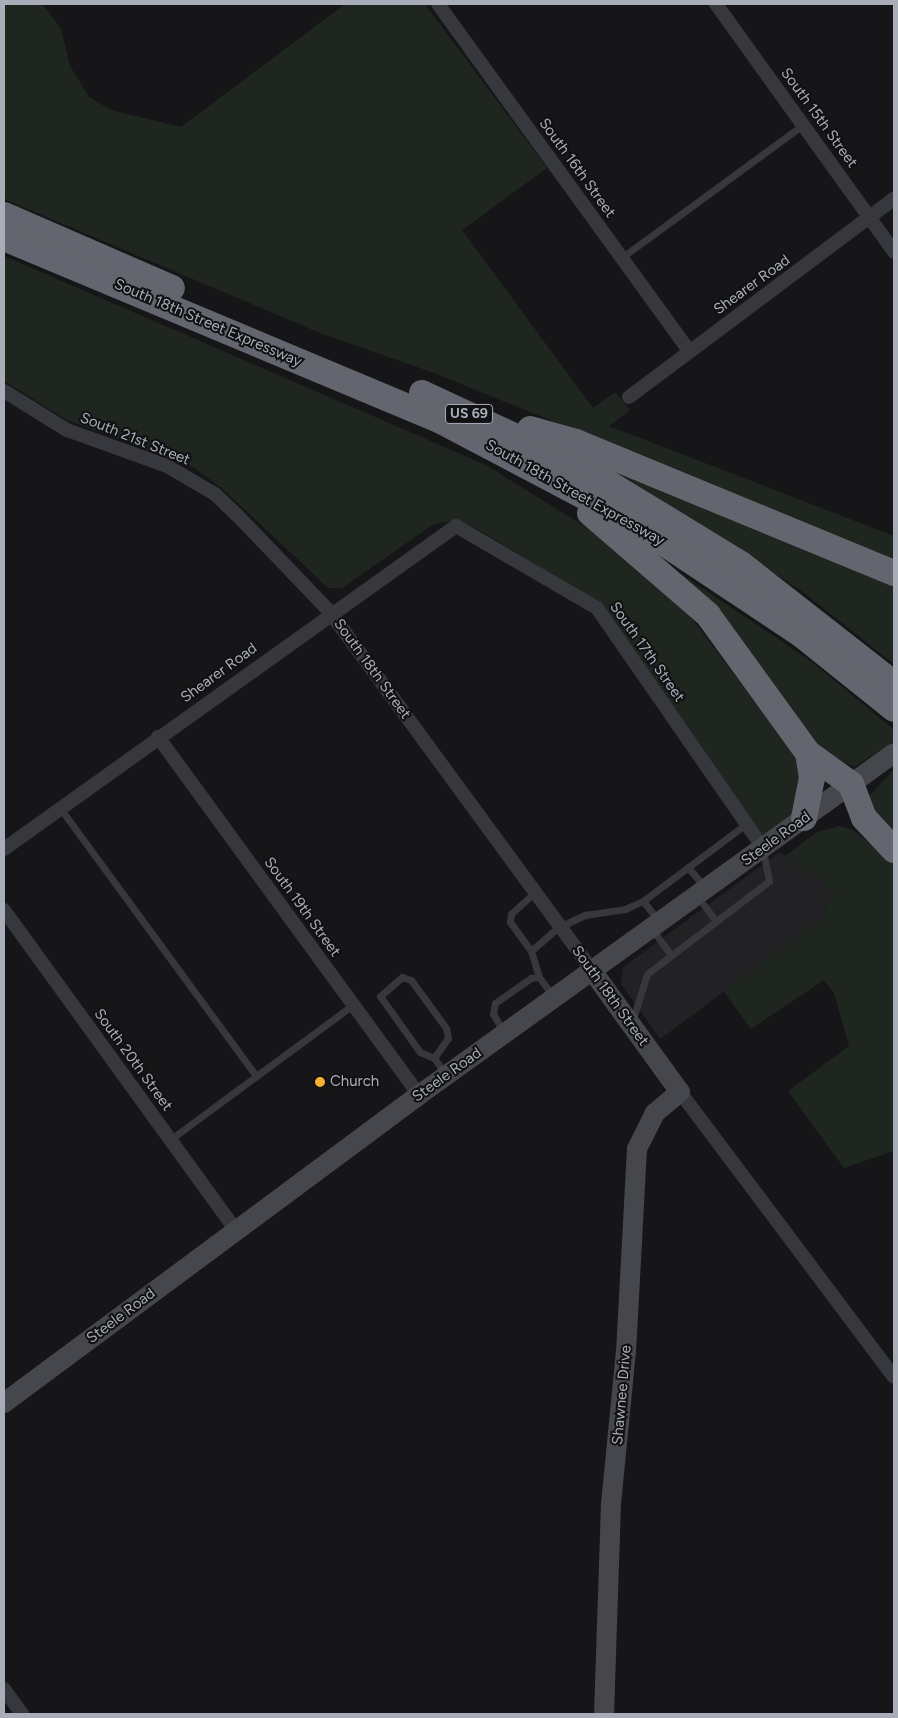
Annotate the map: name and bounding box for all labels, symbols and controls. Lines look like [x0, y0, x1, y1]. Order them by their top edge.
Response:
street label: South 15th Street [777, 65, 861, 171]
street label: South 16th Street [535, 115, 619, 221]
street label: Shearer Road [710, 251, 794, 319]
street label: South 18th Street Expressway [112, 275, 304, 371]
road number: US 69 [444, 402, 494, 426]
street label: South 21st Street [77, 409, 193, 469]
street label: South 18th Street Expressway [482, 436, 668, 550]
street label: South 17th Street [606, 598, 688, 706]
street label: South 18th Street [330, 616, 414, 722]
street label: Shearer Road [177, 639, 261, 707]
street label: Steele Road [738, 808, 814, 870]
street label: South 19th Street [260, 854, 344, 960]
street label: South 18th Street [568, 943, 652, 1049]
street label: South 20th Street [90, 1005, 176, 1115]
street label: Steele Road [409, 1044, 485, 1106]
place label: Church [330, 1073, 379, 1091]
marker: Church [314, 1076, 326, 1088]
street label: Steele Road [83, 1284, 159, 1348]
street label: Shawnee Drive [609, 1344, 635, 1446]

